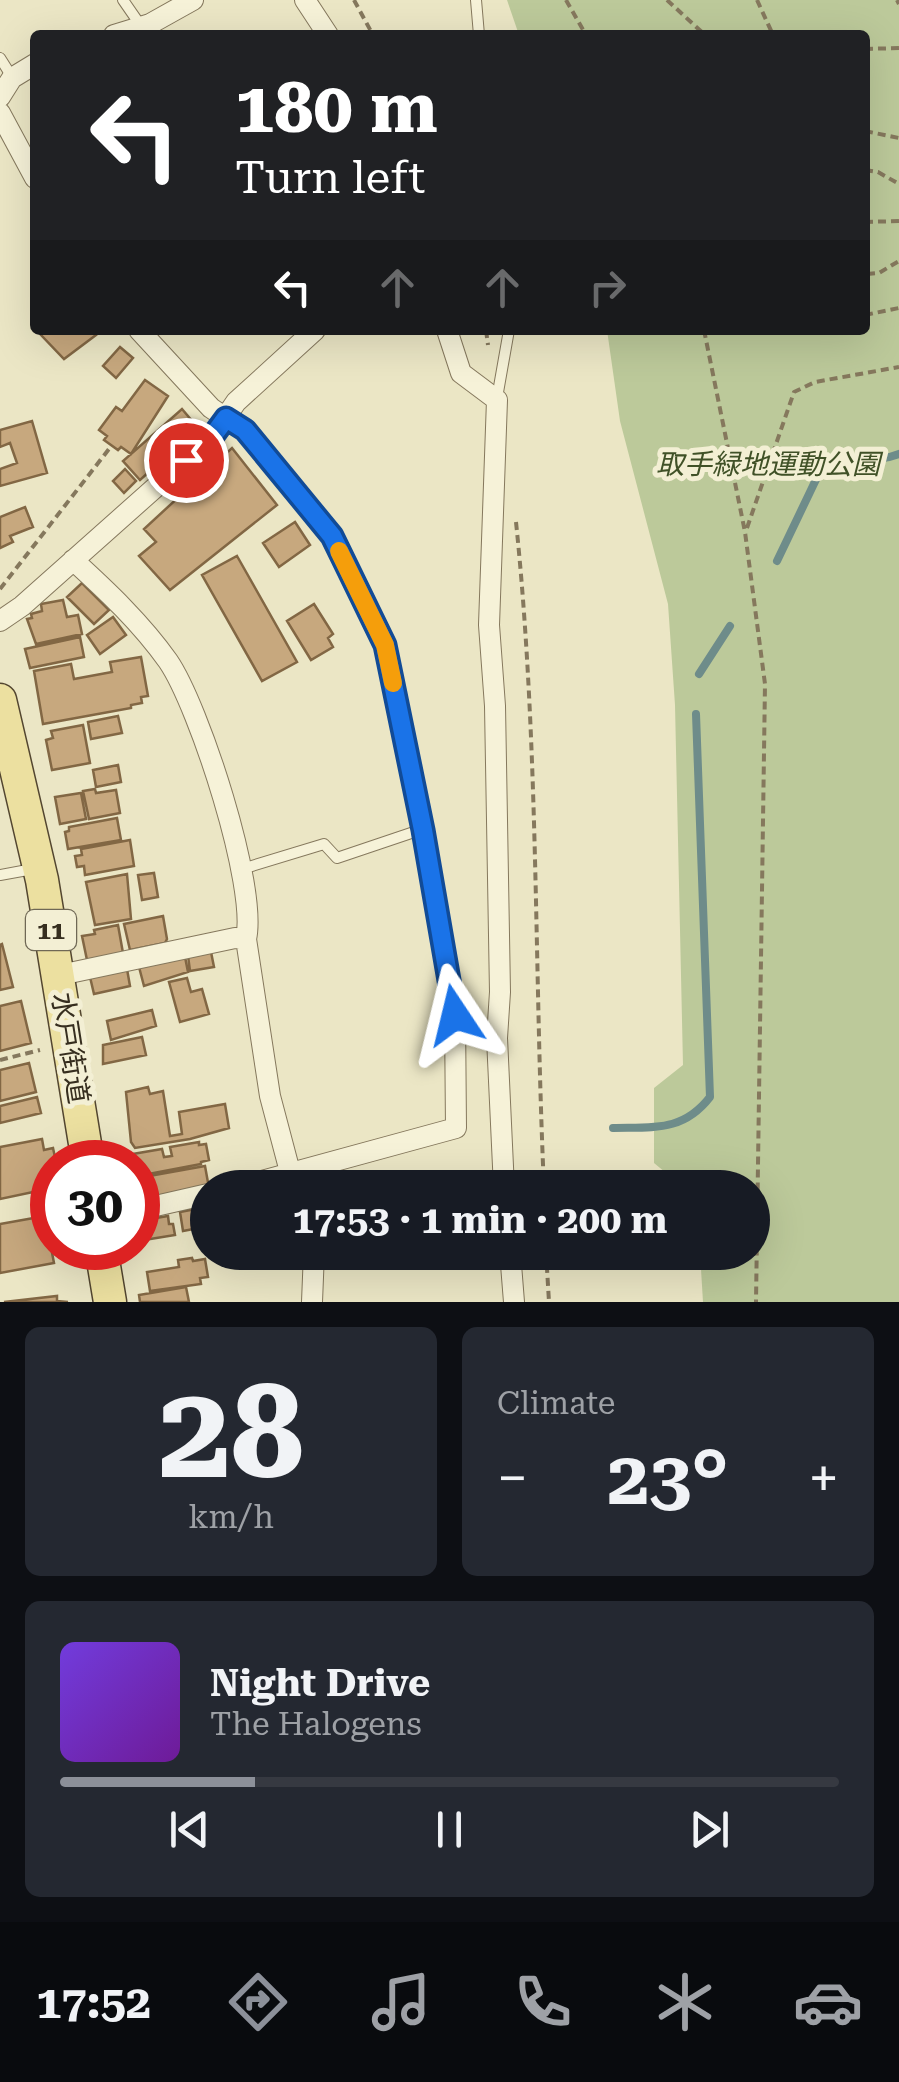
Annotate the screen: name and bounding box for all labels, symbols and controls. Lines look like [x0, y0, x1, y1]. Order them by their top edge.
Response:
text: 180 m [235, 67, 438, 149]
icon: left [70, 70, 200, 200]
text: Turn left [235, 151, 425, 204]
icon: left [265, 260, 320, 315]
icon: ahead [370, 260, 425, 315]
icon: ahead [475, 260, 530, 315]
icon: right [580, 260, 635, 315]
pin [144, 418, 229, 503]
icon: arrive [159, 433, 214, 488]
park label: 取手緑地運動公園 [656, 448, 884, 481]
road number: 11 [26, 910, 76, 950]
position arrow [403, 963, 507, 1067]
street label: 水戸街道 [45, 990, 96, 1106]
speed limit sign: 30 [30, 1140, 160, 1270]
text: 17:53 · 1 min · 200 m [293, 1198, 667, 1242]
text: 28 [158, 1356, 304, 1509]
text: Climate [497, 1384, 615, 1422]
text: 23° [607, 1434, 729, 1522]
text: − [497, 1446, 528, 1510]
text: + [808, 1446, 839, 1510]
text: km/h [188, 1498, 274, 1536]
text: Night Drive [210, 1661, 430, 1705]
text: The Halogens [210, 1705, 422, 1743]
icon: previous [162, 1802, 217, 1857]
icon: pause [422, 1802, 477, 1857]
icon: next [682, 1802, 737, 1857]
icon: directions [223, 1967, 293, 2037]
icon: music [366, 1967, 436, 2037]
icon: phone [508, 1967, 578, 2037]
icon: climate [650, 1967, 720, 2037]
icon: car [793, 1967, 863, 2037]
text: 17:52 [36, 1976, 151, 2029]

